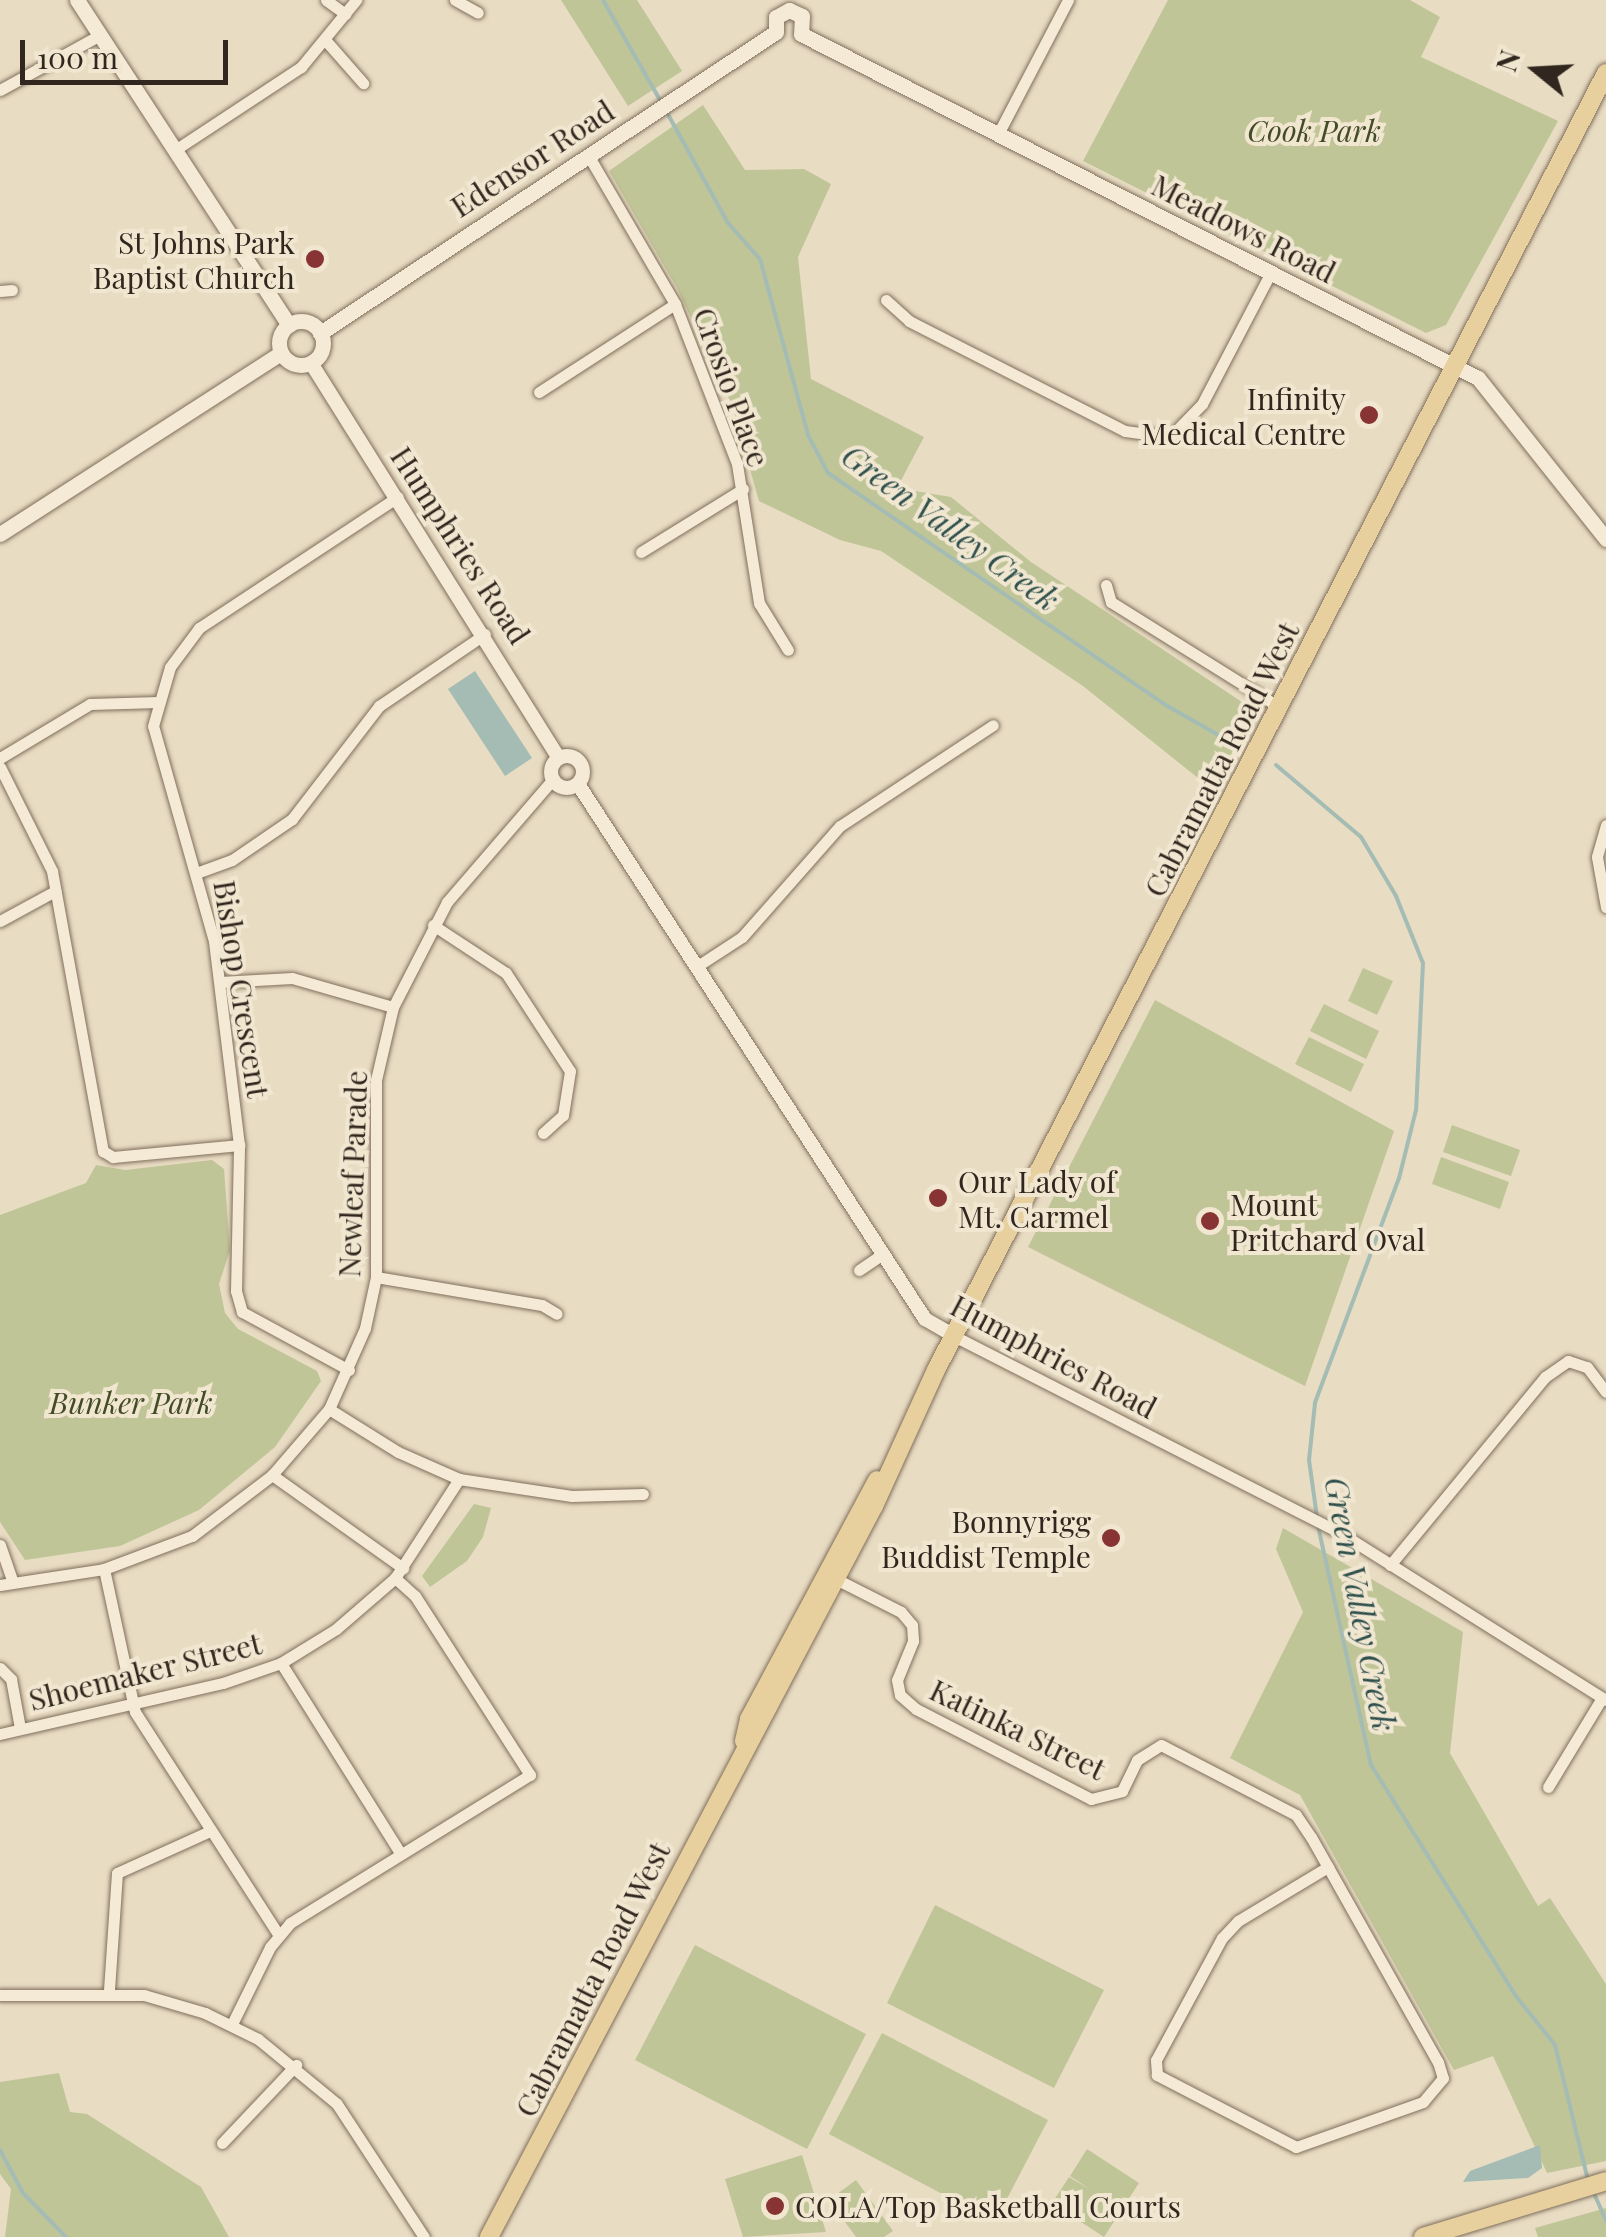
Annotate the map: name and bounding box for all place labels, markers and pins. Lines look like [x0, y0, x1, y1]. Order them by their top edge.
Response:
place label: St Johns Park Baptist Church [92, 224, 295, 294]
marker: St Johns Park Baptist Church [304, 248, 326, 270]
place label: Infinity Medical Centre [1141, 380, 1346, 450]
marker: Infinity Medical Centre [1356, 402, 1382, 428]
place label: Our Lady of Mt. Carmel [958, 1163, 1117, 1234]
place label: Mount Pritchard Oval [1230, 1186, 1425, 1256]
marker: Our Lady of Mt. Carmel [927, 1187, 949, 1209]
marker: Mount Pritchard Oval [1199, 1210, 1221, 1232]
place label: Bonnyrigg Buddist Temple [880, 1503, 1091, 1574]
marker: Bonnyrigg Buddist Temple [1100, 1527, 1122, 1549]
place label: COLA/Top Basketball Courts [795, 2188, 1181, 2224]
marker: COLA/Top Basketball Courts [764, 2195, 786, 2217]

